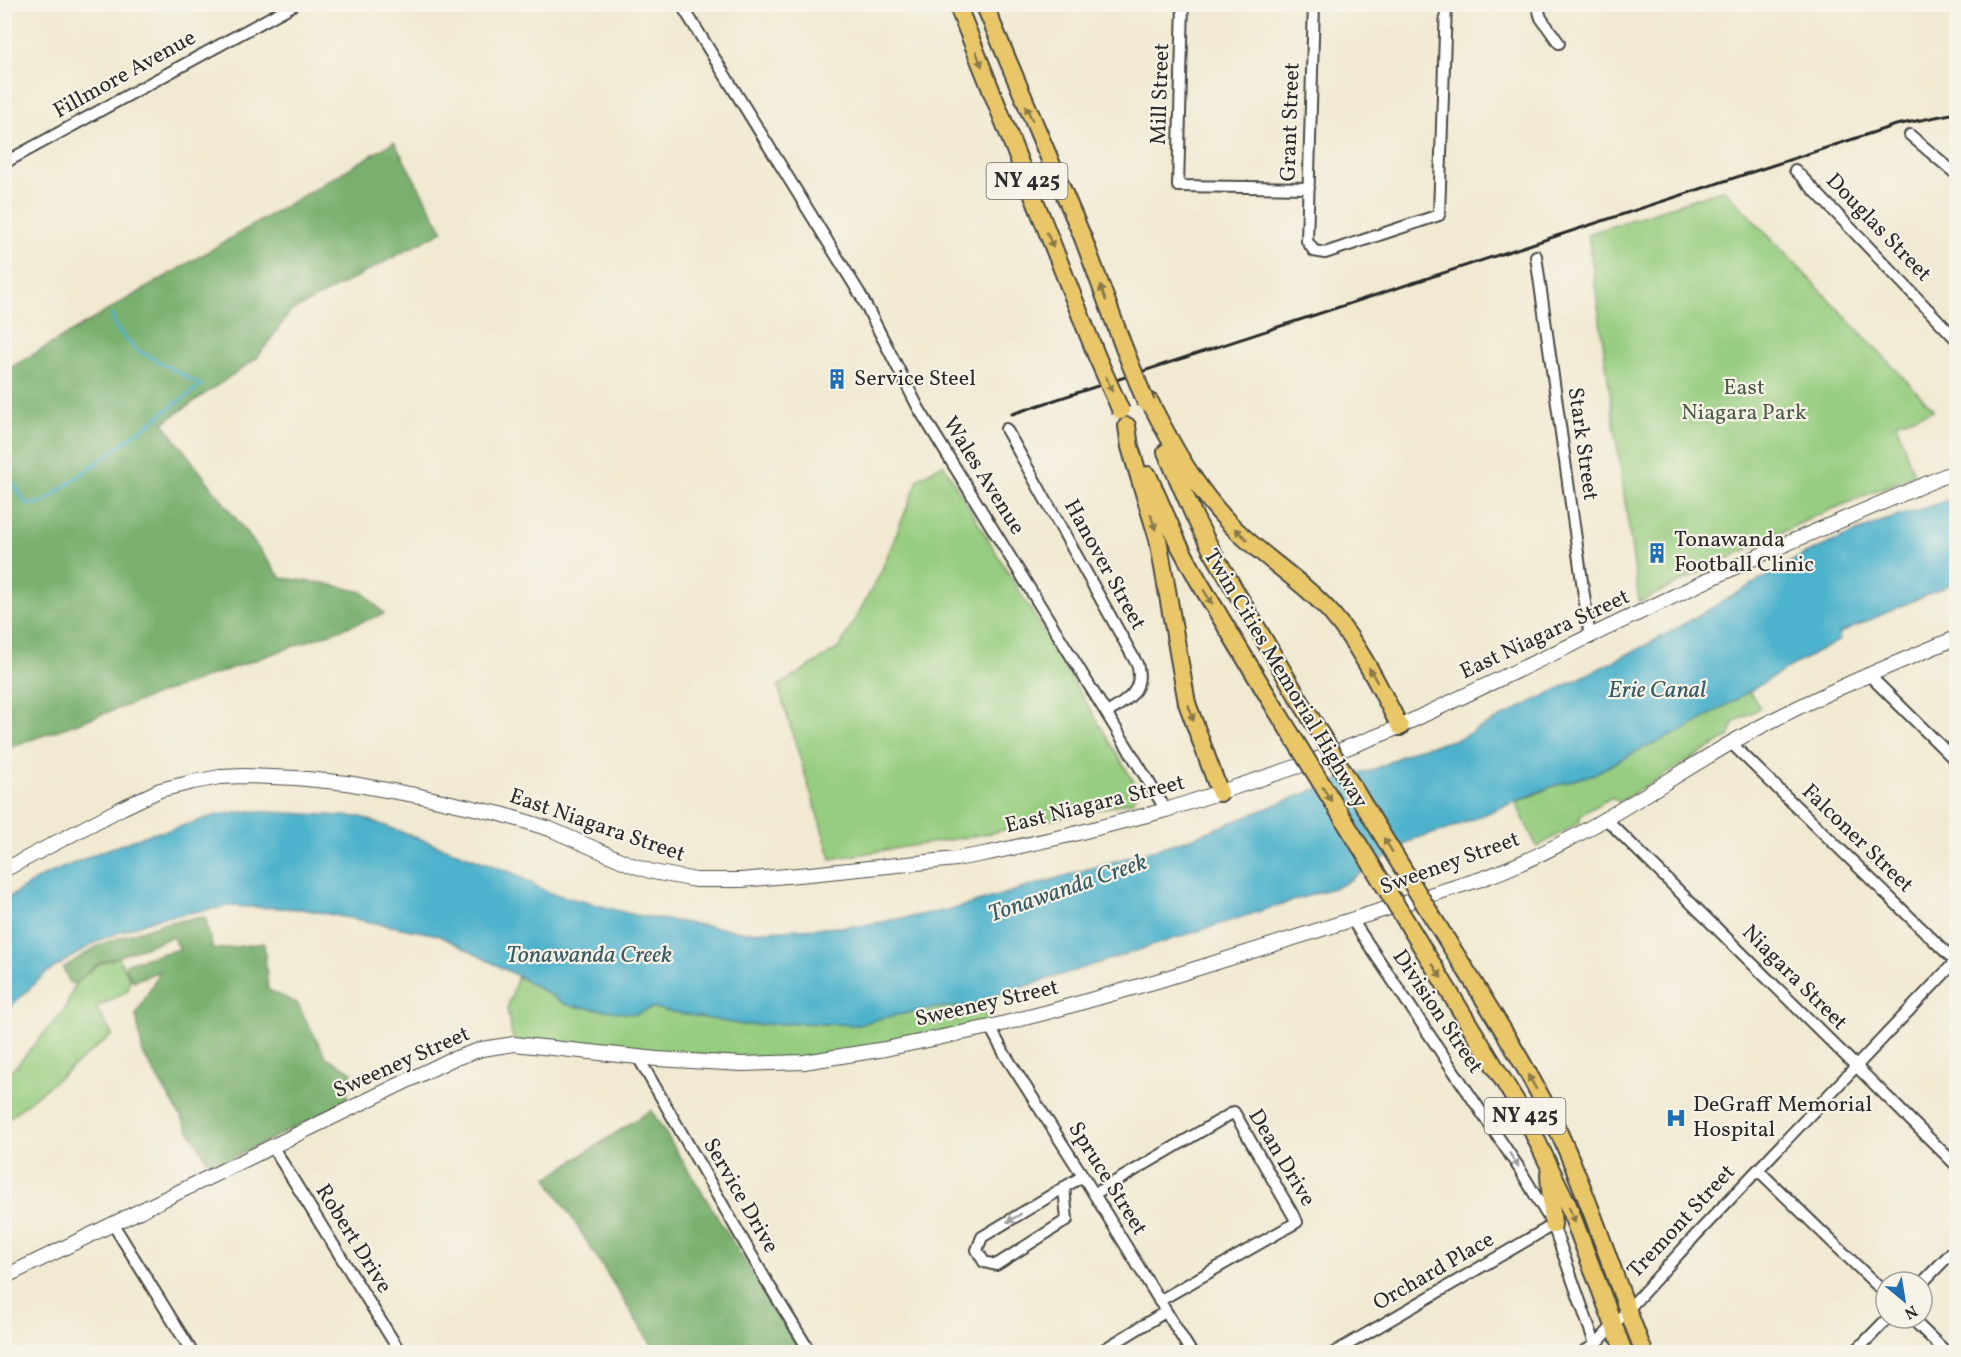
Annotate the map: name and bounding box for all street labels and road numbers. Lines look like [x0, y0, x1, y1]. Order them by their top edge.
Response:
street label: Fillmore Avenue [48, 23, 202, 127]
street label: Mill Street [1144, 42, 1178, 146]
street label: Grant Street [1273, 62, 1309, 182]
road number: NY 425 [986, 163, 1068, 199]
street label: Douglas Street [1818, 167, 1938, 289]
street label: Stark Street [1559, 385, 1605, 503]
street label: Wales Avenue [934, 411, 1032, 541]
street label: Hanover Street [1055, 494, 1153, 636]
street label: Twin Cities Memorial Highway [1195, 543, 1375, 815]
street label: East Niagara Street [1455, 582, 1635, 688]
street label: East Niagara Street [1002, 768, 1188, 842]
street label: Falconer Street [1794, 777, 1920, 901]
street label: East Niagara Street [505, 781, 689, 871]
street label: Sweeney Street [1376, 824, 1524, 904]
street label: Niagara Street [1734, 918, 1854, 1038]
street label: Division Street [1384, 944, 1490, 1081]
street label: Sweeney Street [912, 972, 1062, 1036]
street label: Sweeney Street [329, 1019, 475, 1107]
road number: NY 425 [1484, 1098, 1565, 1134]
street label: Dean Drive [1240, 1103, 1322, 1213]
street label: Spruce Street [1060, 1116, 1154, 1242]
street label: Service Drive [694, 1133, 786, 1259]
street label: Tremont Street [1621, 1158, 1743, 1286]
street label: Robert Drive [307, 1178, 399, 1300]
street label: Orchard Place [1368, 1225, 1500, 1319]

